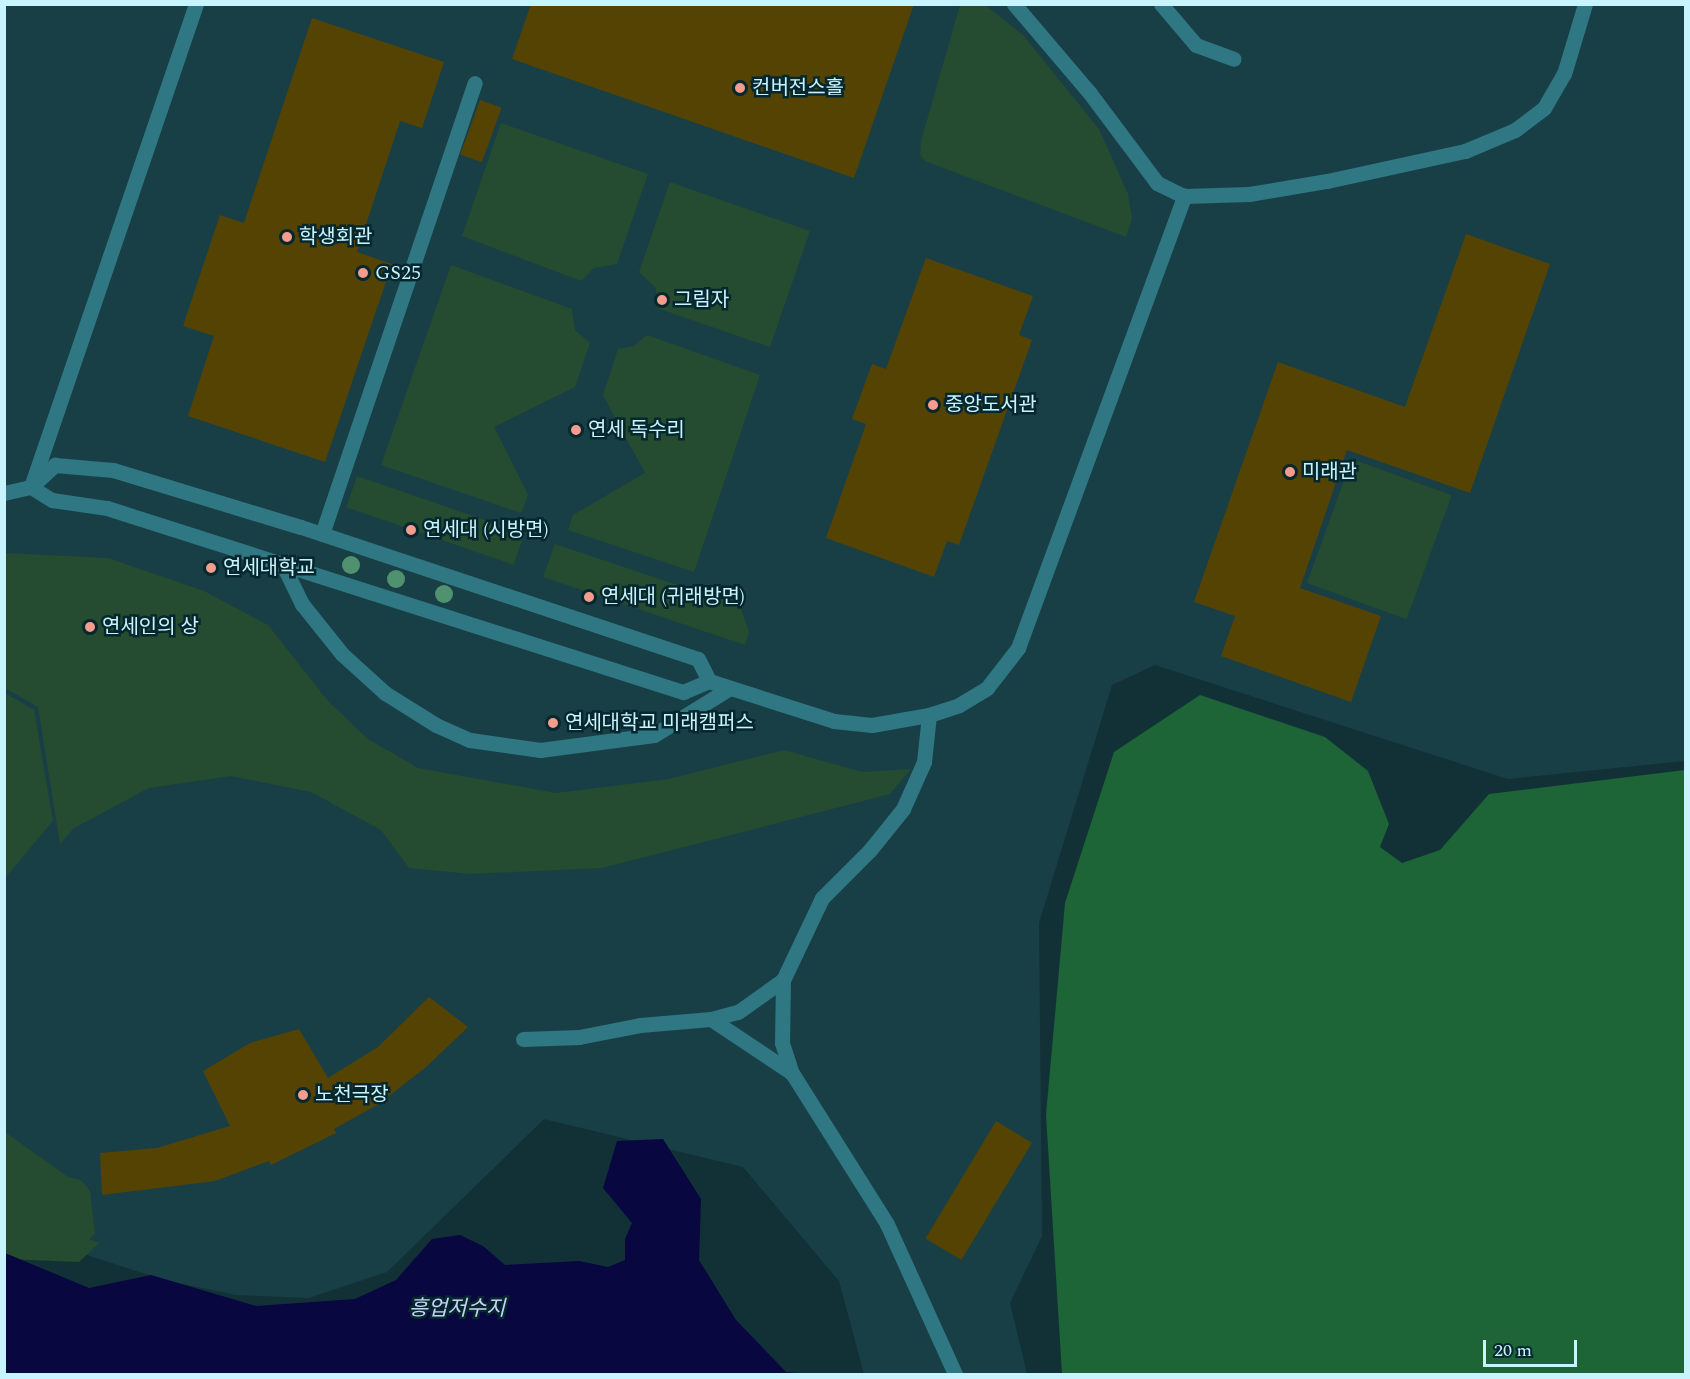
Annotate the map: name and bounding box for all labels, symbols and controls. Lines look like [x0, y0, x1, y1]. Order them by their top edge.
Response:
place label: 컨버전스홀 [752, 76, 844, 100]
marker: 컨버전스홀 [733, 81, 747, 95]
place label: 학생회관 [299, 225, 373, 249]
marker: 학생회관 [280, 230, 294, 244]
place label: GS25 [375, 261, 421, 285]
marker: GS25 [356, 266, 370, 280]
place label: 그림자 [674, 288, 729, 312]
marker: 그림자 [655, 293, 669, 307]
place label: 중앙도서관 [945, 393, 1037, 417]
marker: 중앙도서관 [926, 398, 940, 412]
place label: 연세 독수리 [588, 418, 685, 442]
marker: 연세 독수리 [569, 423, 583, 437]
place label: 미래관 [1302, 460, 1357, 484]
marker: 미래관 [1283, 465, 1297, 479]
place label: 연세대 (시방면) [423, 518, 548, 542]
marker: 연세대 (시방면) [404, 523, 418, 537]
place label: 연세대학교 [223, 556, 315, 580]
marker: 연세대학교 [204, 561, 218, 575]
place label: 연세대 (귀래방면) [601, 585, 745, 609]
marker: 연세대 (귀래방면) [582, 590, 596, 604]
place label: 연세인의 상 [102, 615, 199, 639]
marker: 연세인의 상 [83, 620, 97, 634]
place label: 연세대학교 미래캠퍼스 [565, 711, 754, 735]
marker: 연세대학교 미래캠퍼스 [546, 716, 560, 730]
place label: 노천극장 [315, 1083, 389, 1107]
marker: 노천극장 [296, 1088, 310, 1102]
water label: 흥업저수지 [409, 1296, 505, 1322]
scale bar [1486, 1328, 1580, 1366]
text: 20 m [1494, 1337, 1532, 1364]

